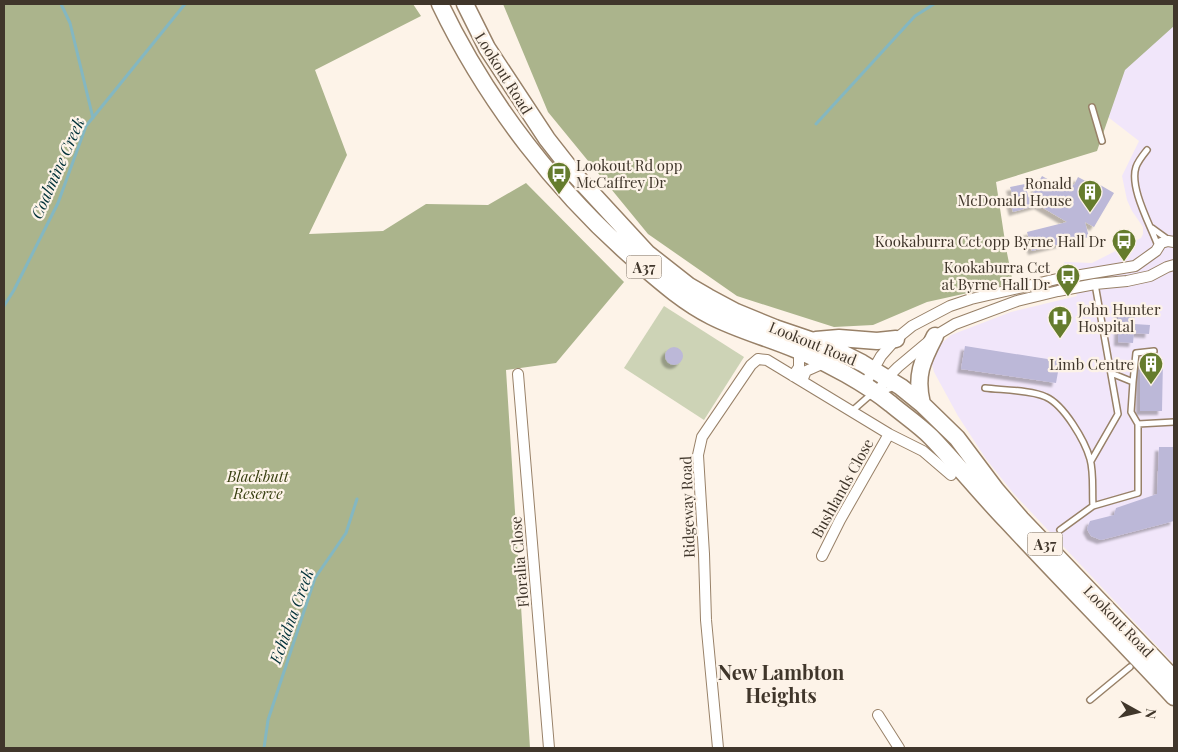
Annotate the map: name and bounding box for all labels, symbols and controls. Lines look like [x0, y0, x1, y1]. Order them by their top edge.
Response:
street label: Lookout Road [471, 28, 537, 118]
water label: Coalmine Creek [25, 114, 89, 222]
place label: Lookout Rd opp McCaffrey Dr [576, 155, 683, 192]
bus stop icon: Lookout Rd opp McCaffrey Dr [546, 161, 572, 195]
place label: Ronald McDonald House [958, 173, 1072, 210]
building icon: Ronald McDonald House [1077, 179, 1103, 213]
bus stop icon: Kookaburra Cct opp Byrne Hall Dr [1111, 228, 1137, 262]
place label: Kookaburra Cct opp Byrne Hall Dr [875, 231, 1106, 251]
road number: A37 [626, 256, 662, 278]
place label: Kookaburra Cct at Byrne Hall Dr [941, 257, 1051, 294]
bus stop icon: Kookaburra Cct at Byrne Hall Dr [1055, 263, 1081, 297]
place label: John Hunter Hospital [1077, 299, 1161, 336]
hospital icon: John Hunter Hospital [1047, 305, 1073, 339]
street label: Lookout Road [766, 316, 860, 370]
building icon: Limb Centre [1138, 351, 1164, 385]
place label: Limb Centre [1049, 354, 1134, 374]
street label: Bushlands Close [806, 435, 878, 541]
street label: Ridgeway Road [675, 455, 699, 558]
park label: Blackbutt Reserve [226, 466, 290, 503]
street label: Floralia Close [505, 515, 533, 609]
road number: A37 [1028, 532, 1062, 556]
water label: Echidna Creek [264, 566, 318, 667]
street label: Lookout Road [1080, 581, 1159, 662]
district label: New Lambton Heights [718, 658, 845, 708]
north arrow [1113, 687, 1163, 737]
text: N [1141, 708, 1161, 720]

